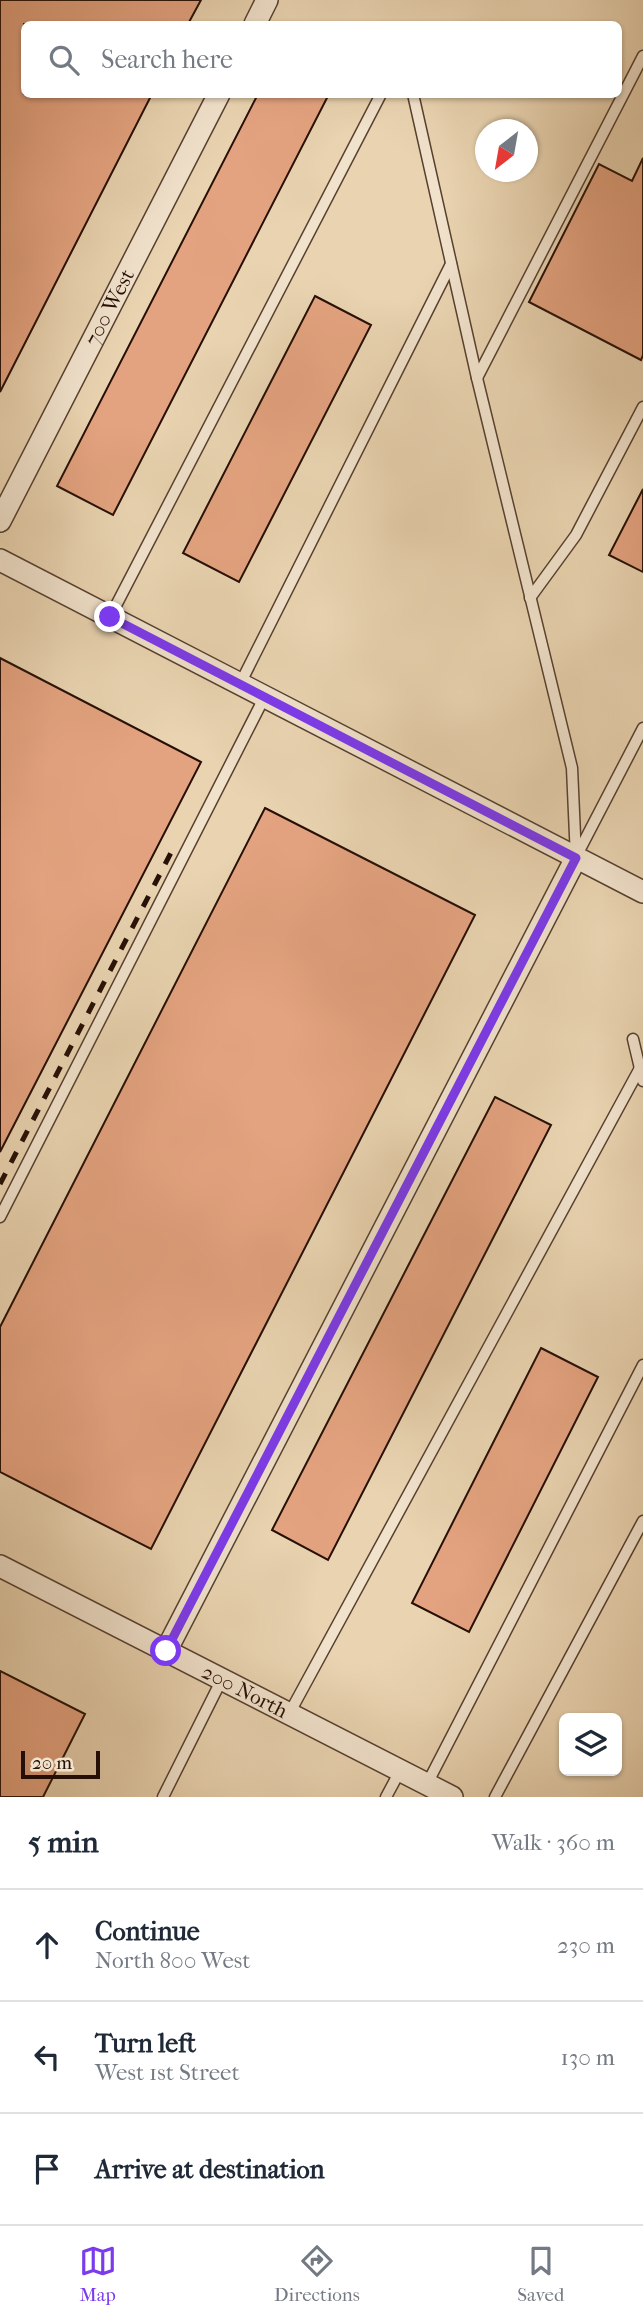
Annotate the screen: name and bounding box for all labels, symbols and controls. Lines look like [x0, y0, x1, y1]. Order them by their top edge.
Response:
search box [21, 21, 622, 98]
icon: search [45, 41, 83, 79]
text: Search here [101, 44, 233, 75]
north arrow [475, 119, 538, 182]
street label: 700 West [80, 265, 139, 350]
route end [94, 601, 125, 632]
route start [150, 1635, 181, 1666]
street label: 200 North [198, 1659, 292, 1723]
map controls [559, 1713, 622, 1776]
button: layers [559, 1713, 622, 1776]
scale bar [21, 1748, 100, 1780]
text: 20 m [32, 1752, 72, 1774]
text: 5 min [28, 1825, 99, 1860]
text: Walk · 360 m [492, 1829, 615, 1856]
text: Continue [95, 1916, 200, 1947]
icon: ahead [28, 1926, 66, 1964]
text: 230 m [557, 1932, 615, 1959]
text: North 800 West [95, 1947, 251, 1974]
text: Turn left [95, 2028, 196, 2059]
icon: left [28, 2038, 66, 2076]
text: 130 m [561, 2044, 615, 2071]
text: West 1st Street [95, 2059, 240, 2086]
icon: arrive [28, 2150, 66, 2188]
text: Arrive at destination [95, 2154, 325, 2185]
tab: Map [79, 2242, 117, 2306]
tab: Directions [274, 2242, 360, 2306]
tab: Saved [517, 2242, 564, 2306]

